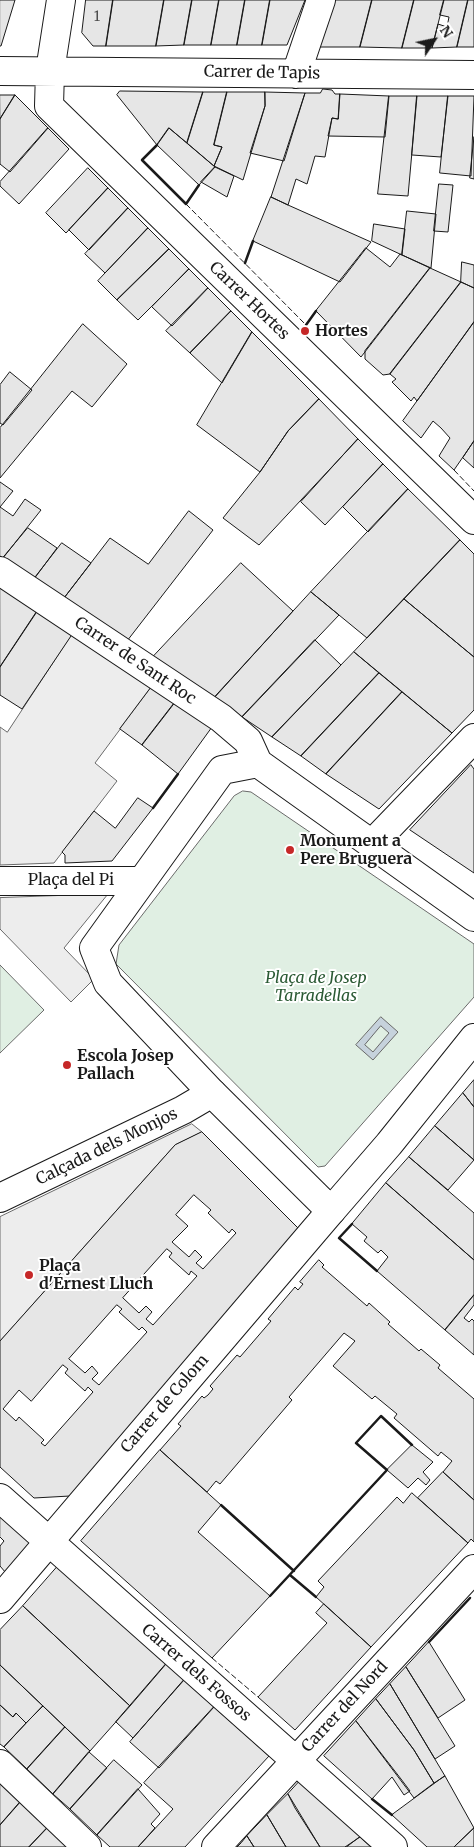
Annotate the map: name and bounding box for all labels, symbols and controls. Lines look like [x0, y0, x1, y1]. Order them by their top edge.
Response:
house number: 1 [94, 9, 100, 25]
north arrow [409, 15, 459, 65]
text: N [436, 22, 457, 41]
street label: Carrer de Tapis [204, 62, 320, 84]
street label: Carrer Hortes [205, 258, 293, 344]
place label: Hortes [315, 321, 368, 341]
marker: Hortes [299, 325, 311, 337]
street label: Carrer de Sant Roc [71, 613, 199, 709]
place label: Monument a Pere Bruguera [300, 831, 412, 869]
marker: Monument a Pere Bruguera [284, 844, 296, 856]
street label: Plaça del Pi [28, 870, 114, 890]
park label: Plaça de Josep Tarradellas [265, 968, 367, 1006]
place label: Escola Josep Pallach [77, 1046, 174, 1084]
marker: Escola Josep Pallach [61, 1059, 73, 1071]
street label: Calçada dels Monjos [33, 1104, 181, 1190]
place label: Plaça d'Ernest Lluch [39, 1256, 153, 1294]
marker: Plaça d'Ernest Lluch [23, 1269, 35, 1281]
street label: Carrer de Colom [117, 1351, 213, 1457]
street label: Carrer dels Fossos [137, 1620, 255, 1726]
street label: Carrer del Nord [298, 1658, 392, 1756]

